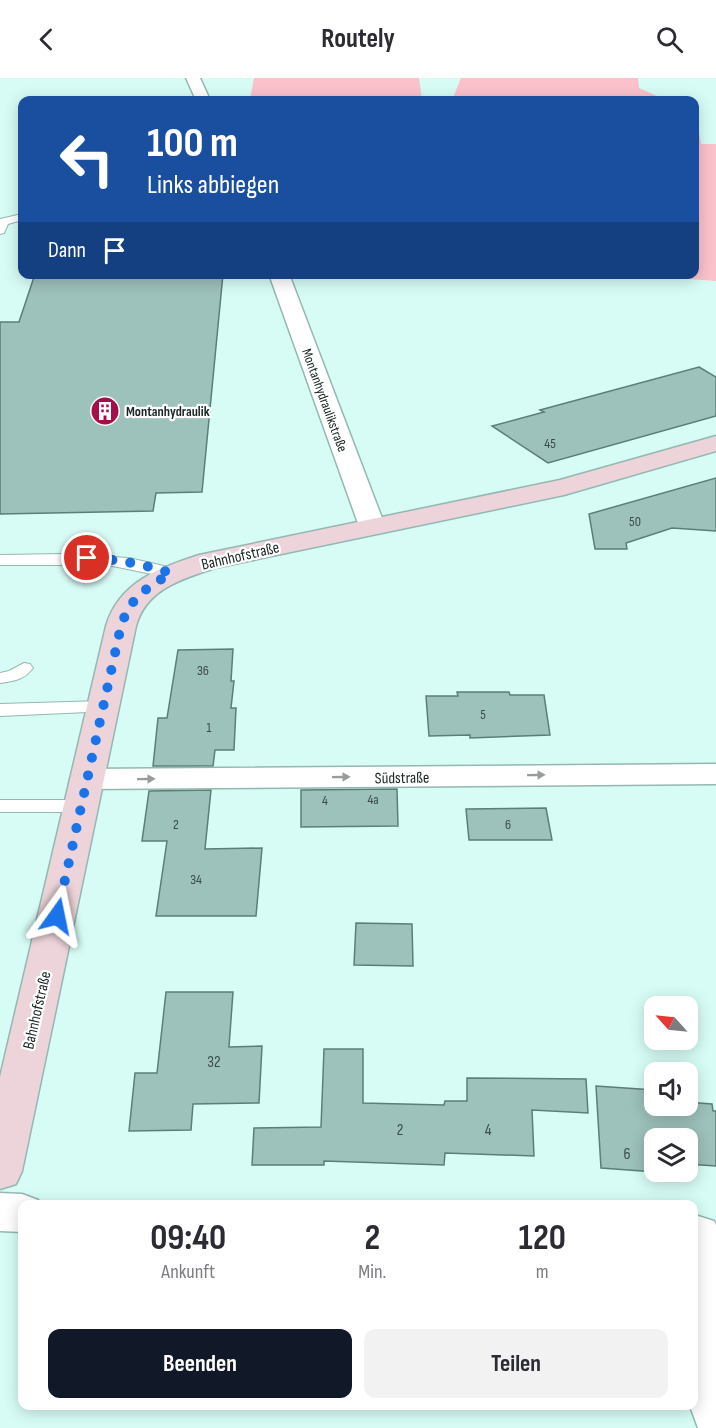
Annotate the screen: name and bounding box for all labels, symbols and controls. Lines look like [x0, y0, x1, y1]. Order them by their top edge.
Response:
icon: back [30, 23, 63, 56]
text: Routely [321, 23, 395, 55]
icon: search [653, 23, 686, 56]
text: 100 m [147, 118, 238, 169]
icon: left [48, 120, 126, 198]
text: Links abbiegen [147, 169, 279, 201]
icon: arrive [98, 234, 131, 267]
text: Dann [48, 237, 86, 264]
street label: Montanhydraulikstraße [298, 346, 351, 454]
building icon: Montanhydraulik [89, 395, 121, 427]
place label: Montanhydraulik [126, 403, 210, 420]
house number: 45 [544, 435, 556, 452]
house number: 50 [629, 513, 641, 530]
pin [61, 532, 112, 583]
street label: Bahnhofstraße [200, 538, 281, 575]
icon: arrive [70, 541, 103, 574]
house number: 36 [197, 662, 209, 679]
house number: 5 [480, 706, 486, 723]
house number: 1 [207, 719, 212, 736]
street label: Südstraße [375, 769, 429, 788]
one-way arrow [526, 771, 545, 780]
one-way arrow [331, 772, 350, 782]
one-way arrow [136, 774, 155, 784]
house number: 4a [367, 791, 379, 808]
house number: 4 [322, 792, 328, 809]
house number: 2 [173, 816, 179, 833]
house number: 6 [505, 816, 511, 833]
house number: 34 [190, 871, 202, 888]
position arrow [25, 884, 89, 948]
street label: Bahnhofstraße [19, 970, 56, 1051]
north arrow [644, 996, 698, 1050]
map controls [644, 996, 698, 1182]
house number: 32 [207, 1053, 221, 1072]
button: sound [644, 1062, 698, 1116]
house number: 2 [397, 1121, 403, 1140]
house number: 4 [485, 1121, 492, 1140]
button: layers [644, 1128, 698, 1182]
house number: 6 [623, 1145, 631, 1164]
text: 09:40 [150, 1217, 226, 1260]
text: 2 [364, 1217, 380, 1260]
text: 120 [518, 1217, 566, 1260]
text: Ankunft [161, 1260, 215, 1284]
text: Min. [358, 1260, 386, 1284]
text: m [536, 1260, 549, 1284]
button: Beenden [48, 1329, 352, 1398]
button: Teilen [364, 1329, 668, 1398]

